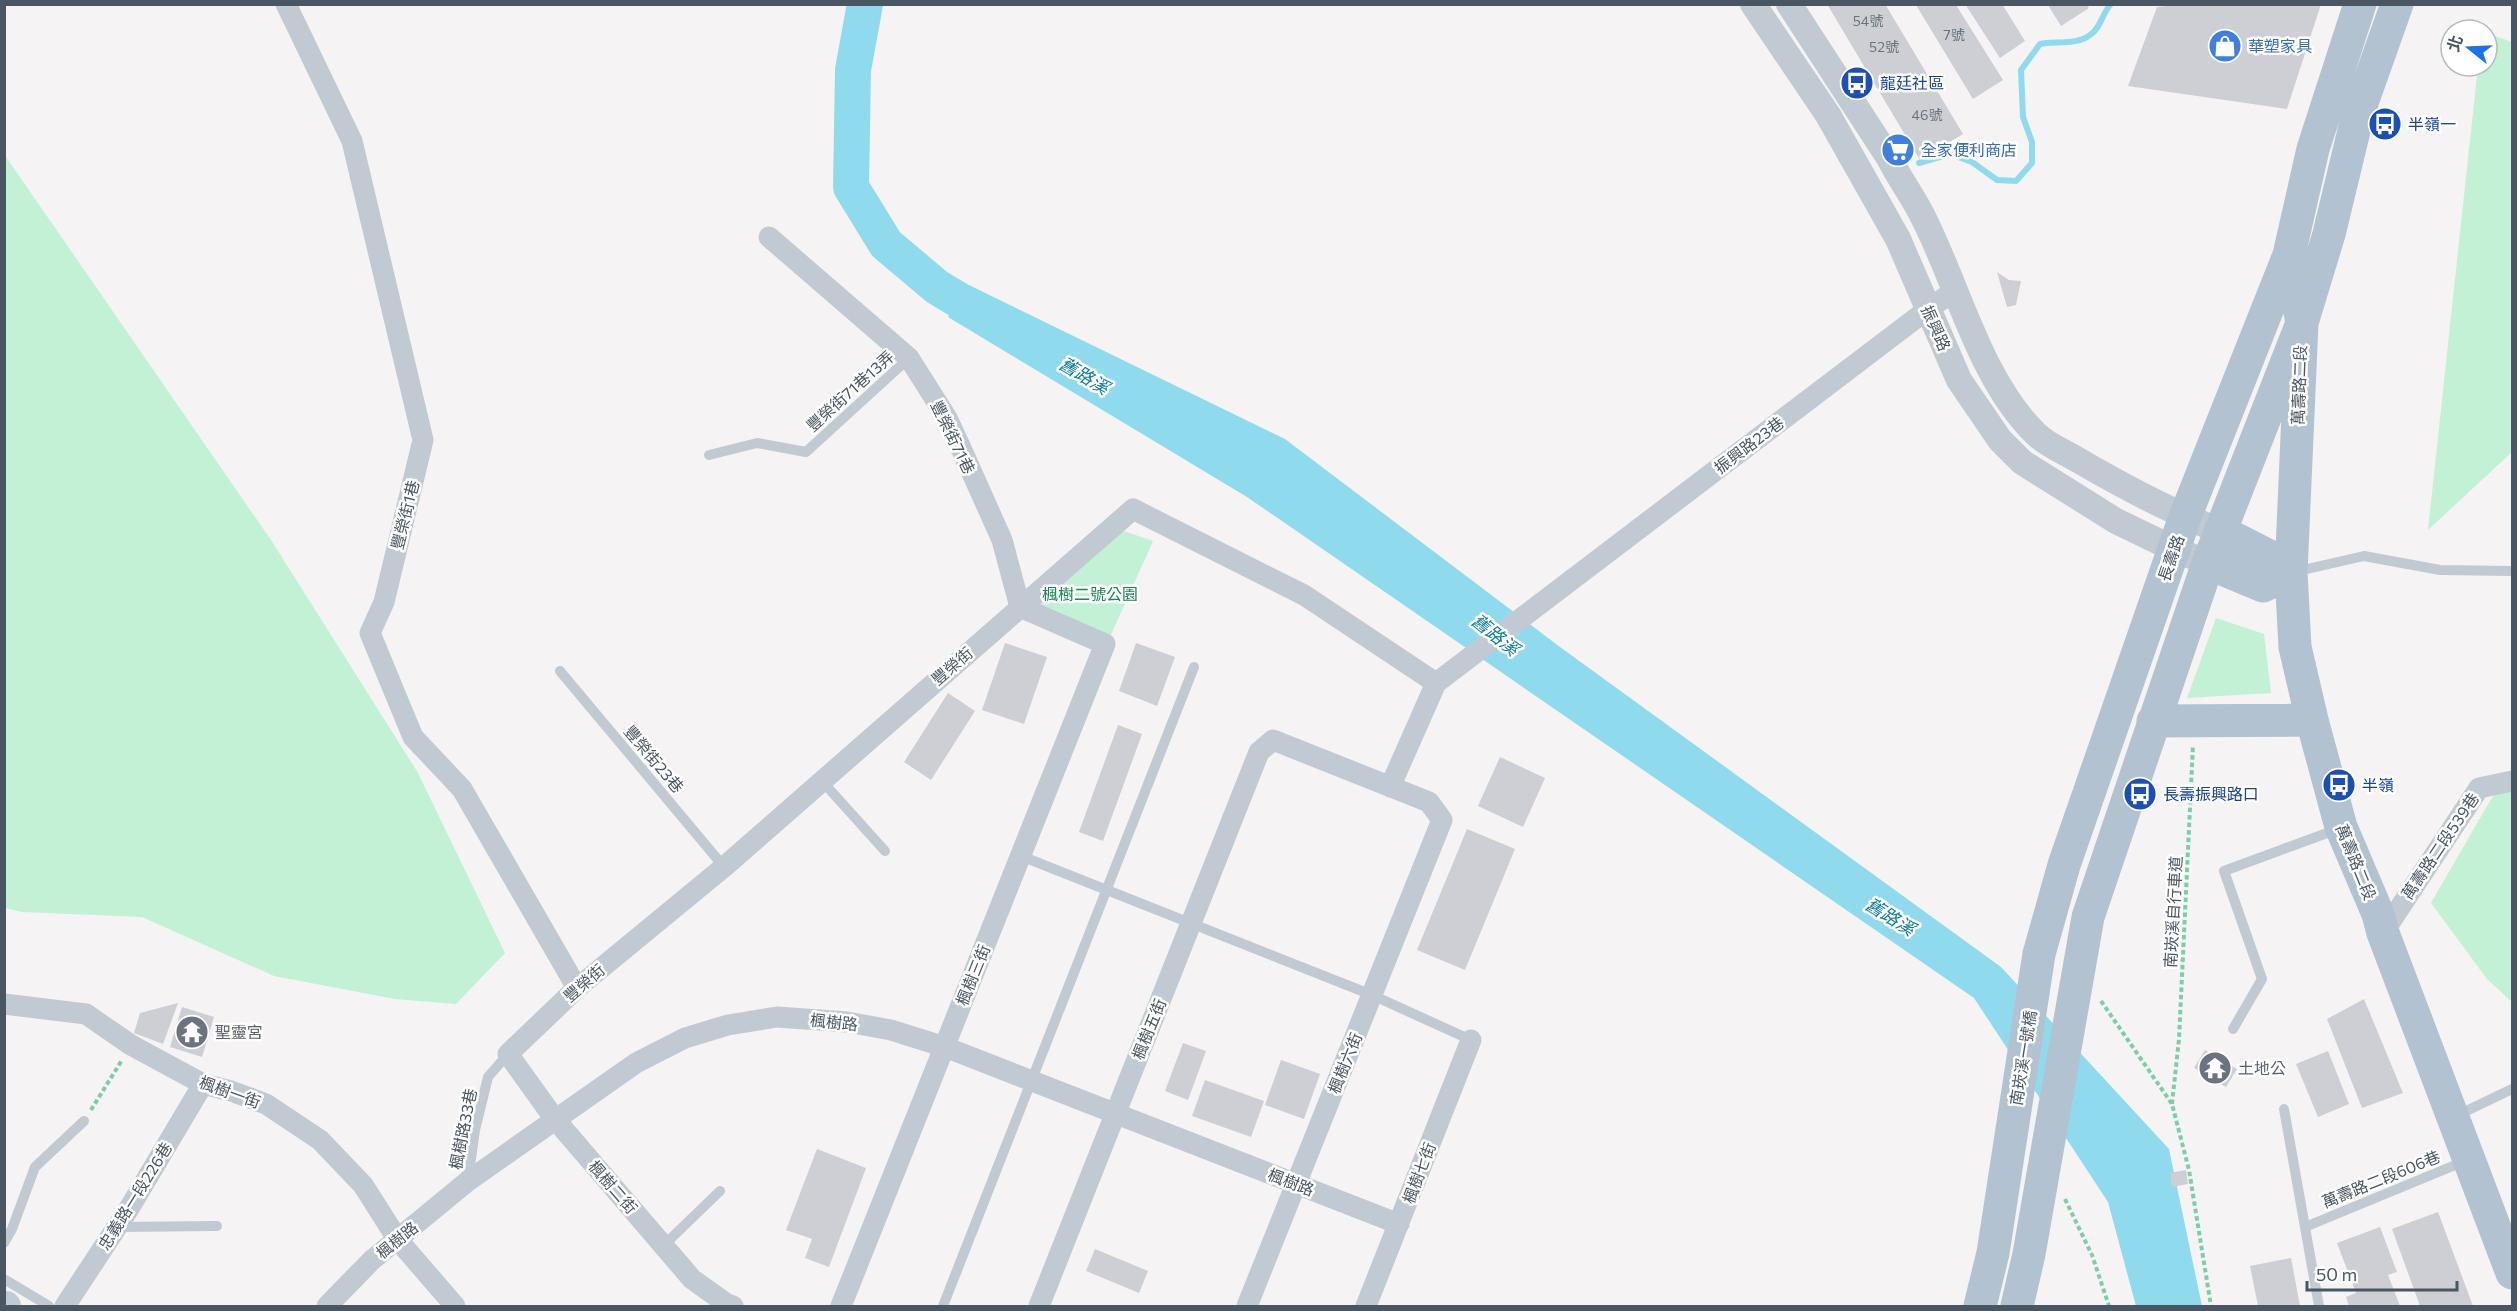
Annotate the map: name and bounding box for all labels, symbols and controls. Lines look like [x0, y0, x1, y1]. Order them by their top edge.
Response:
house number: 54號 [1853, 12, 1883, 29]
north arrow [2439, 18, 2499, 78]
house number: 7號 [1943, 26, 1965, 43]
shop icon: 華塑家具 [2207, 28, 2243, 64]
text: 北 [2443, 33, 2466, 54]
place label: 華塑家具 [2248, 36, 2312, 55]
house number: 52號 [1869, 38, 1899, 55]
bus stop icon: 龍廷社區 [1839, 65, 1875, 101]
place label: 龍廷社區 [1880, 73, 1944, 92]
house number: 46號 [1912, 106, 1942, 123]
bus stop icon: 半嶺一 [2367, 106, 2403, 142]
place label: 半嶺一 [2408, 114, 2456, 133]
supermarket icon: 全家便利商店 [1880, 132, 1916, 168]
place label: 全家便利商店 [1921, 140, 2017, 159]
street label: 振興路 [1918, 302, 1955, 354]
street label: 萬壽路二段 [2288, 345, 2309, 425]
street label: 豐榮街71巷13弄 [802, 346, 897, 435]
water label: 舊路溪 [1056, 352, 1116, 400]
street label: 豐榮街71巷 [928, 397, 979, 477]
street label: 振興路23巷 [1710, 412, 1787, 477]
street label: 豐榮街1巷 [387, 478, 422, 552]
street label: 長壽路 [2154, 532, 2187, 584]
park label: 楓樹二號公園 [1042, 584, 1138, 603]
water label: 舊路溪 [1468, 609, 1526, 662]
street label: 豐榮街 [927, 643, 976, 689]
street label: 豐榮街23巷 [621, 721, 688, 796]
bus stop icon: 半嶺 [2321, 767, 2357, 803]
place label: 半嶺 [2362, 775, 2394, 794]
bus stop icon: 長壽振興路口 [2122, 776, 2158, 812]
place label: 長壽振興路口 [2163, 784, 2259, 803]
street label: 萬壽路二段539巷 [2397, 789, 2482, 902]
street label: 萬壽路二段 [2333, 821, 2380, 902]
street label: 南崁溪自行車道 [2160, 856, 2185, 968]
water label: 舊路溪 [1862, 893, 1922, 941]
street label: 楓樹三街 [952, 942, 993, 1008]
street label: 豐榮街 [559, 960, 608, 1006]
street label: 楓樹五街 [1128, 996, 1169, 1062]
street label: 南崁溪一號橋 [2006, 1009, 2039, 1107]
street label: 楓樹路 [809, 1010, 859, 1033]
temple icon: 聖靈宮 [174, 1014, 210, 1050]
place label: 聖靈宮 [215, 1022, 263, 1041]
street label: 楓樹六街 [1324, 1030, 1365, 1096]
temple icon: 土地公 [2197, 1050, 2233, 1086]
place label: 土地公 [2238, 1058, 2286, 1077]
street label: 楓樹一街 [197, 1072, 263, 1111]
street label: 楓樹路33巷 [445, 1087, 480, 1171]
street label: 忠義路一段226巷 [94, 1138, 175, 1253]
street label: 楓樹七街 [1398, 1140, 1439, 1206]
street label: 萬壽路二段606巷 [2319, 1146, 2443, 1211]
street label: 楓樹二街 [585, 1156, 642, 1217]
street label: 楓樹路 [1265, 1164, 1317, 1199]
street label: 楓樹路 [372, 1217, 421, 1262]
scale bar [2307, 1254, 2457, 1292]
text: 50 m [2316, 1263, 2357, 1285]

